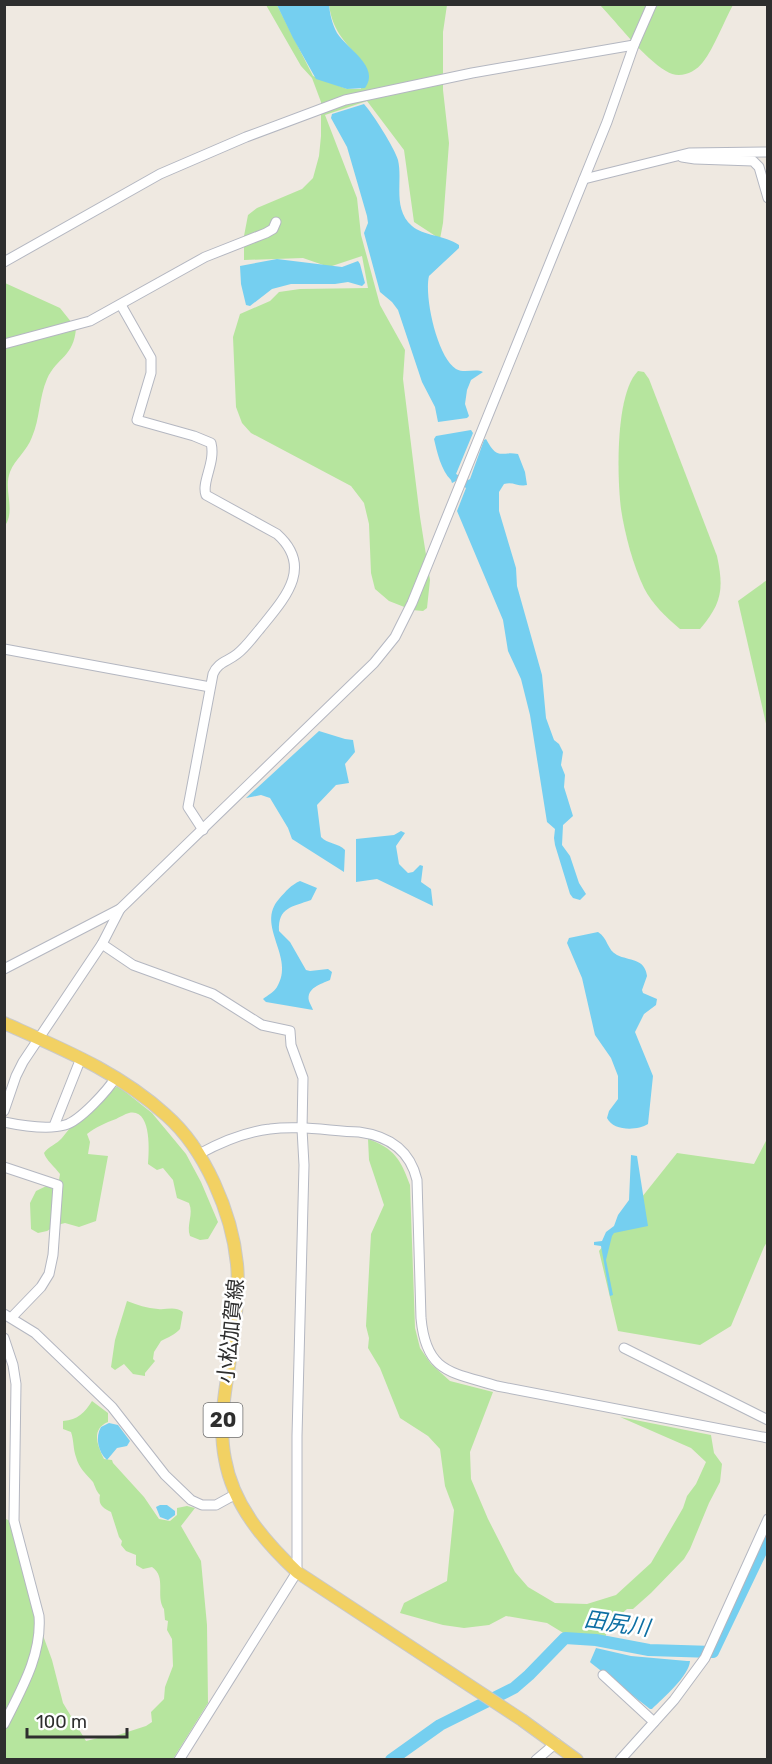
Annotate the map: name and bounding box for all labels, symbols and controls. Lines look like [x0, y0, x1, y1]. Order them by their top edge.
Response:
street label: 小松加賀線 [213, 1277, 248, 1384]
road number: 20 [204, 1403, 242, 1437]
water label: 田尻川 [582, 1606, 653, 1642]
scale bar [27, 1701, 128, 1739]
text: 100 m [36, 1711, 87, 1733]

